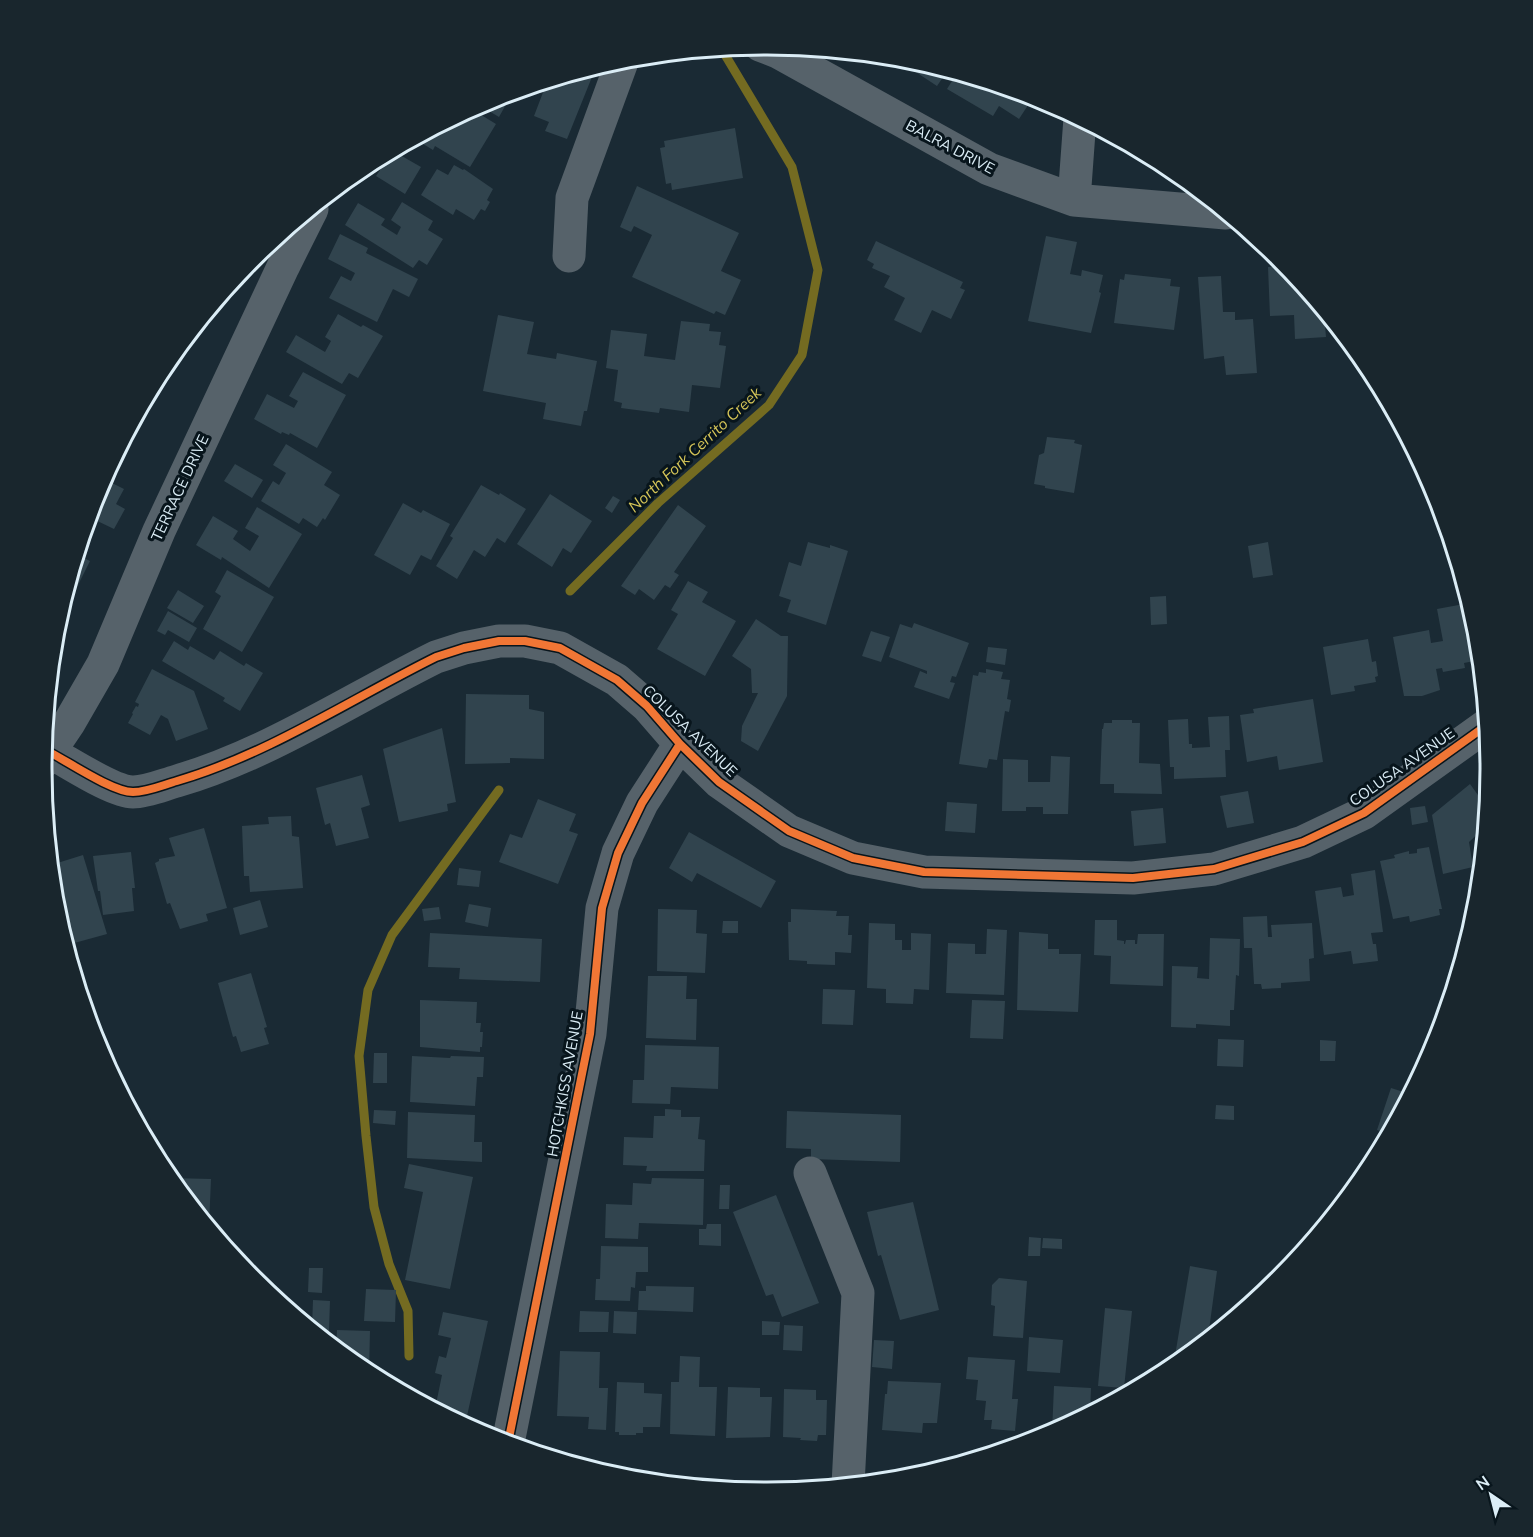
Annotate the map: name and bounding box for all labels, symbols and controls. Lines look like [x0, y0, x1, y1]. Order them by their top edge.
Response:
street label: BALRA DRIVE [902, 115, 998, 179]
water label: North Fork Cerrito Creek [624, 382, 767, 518]
street label: TERRACE DRIVE [147, 432, 213, 544]
street label: COLUSA AVENUE [638, 681, 742, 781]
street label: COLUSA AVENUE [1346, 723, 1458, 811]
street label: HOTCHKISS AVENUE [542, 1010, 588, 1158]
north arrow [1461, 1465, 1521, 1525]
text: N [1472, 1471, 1494, 1496]

